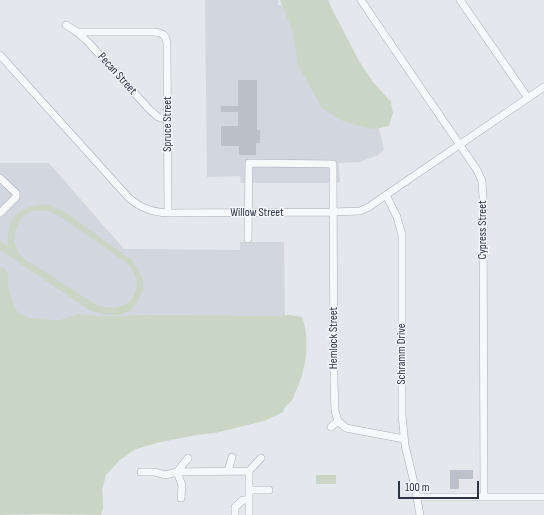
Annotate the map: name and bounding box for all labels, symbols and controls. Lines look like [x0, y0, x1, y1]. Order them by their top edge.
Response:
street label: Pecan Street [94, 50, 140, 98]
street label: Spruce Street [161, 96, 175, 152]
street label: Cypress Street [476, 200, 490, 260]
street label: Willow Street [230, 206, 284, 220]
street label: Hemlock Street [327, 307, 341, 369]
street label: Schramm Drive [395, 323, 409, 385]
scale bar [400, 473, 481, 499]
text: 100 m [405, 480, 430, 495]

